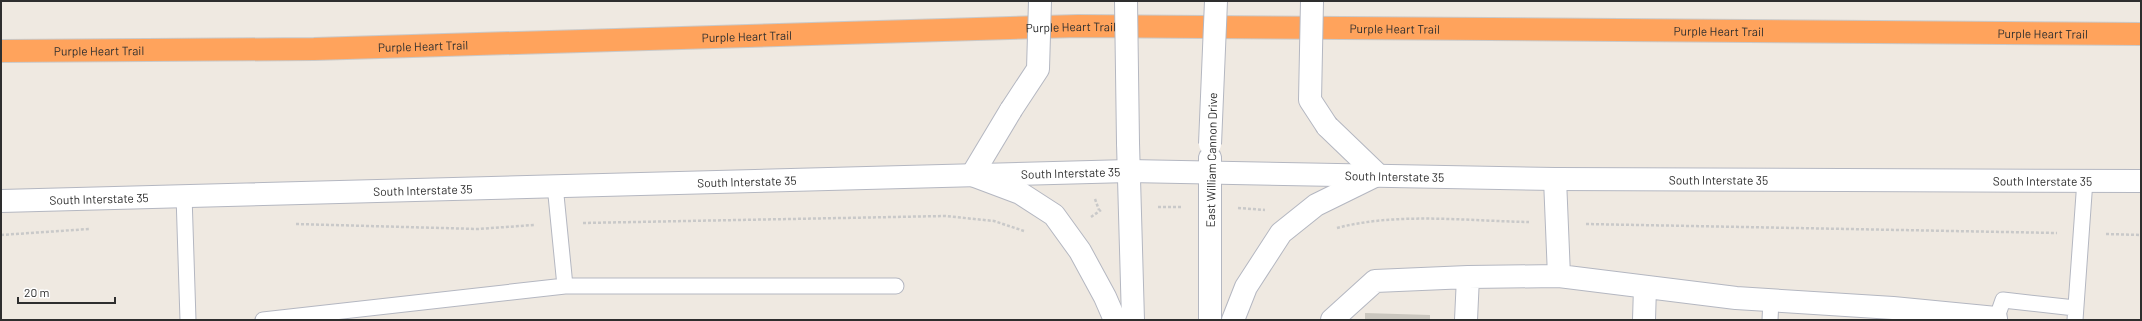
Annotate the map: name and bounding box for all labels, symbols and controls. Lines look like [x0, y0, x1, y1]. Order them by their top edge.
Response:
street label: Purple Heart Trail [1025, 19, 1116, 35]
street label: Purple Heart Trail [1349, 21, 1440, 36]
street label: Purple Heart Trail [1673, 23, 1764, 38]
street label: Purple Heart Trail [1997, 26, 2088, 41]
street label: Purple Heart Trail [701, 28, 792, 44]
street label: Purple Heart Trail [378, 37, 468, 54]
street label: Purple Heart Trail [54, 43, 144, 58]
street label: East William Cannon Drive [1203, 92, 1219, 228]
street label: South Interstate 35 [1021, 164, 1120, 181]
street label: South Interstate 35 [1345, 168, 1444, 184]
street label: South Interstate 35 [1669, 172, 1768, 187]
street label: South Interstate 35 [697, 173, 797, 189]
street label: South Interstate 35 [1993, 173, 2092, 188]
street label: South Interstate 35 [373, 181, 473, 198]
street label: South Interstate 35 [49, 190, 149, 207]
scale bar [18, 279, 115, 305]
text: 20 m [24, 285, 50, 299]

